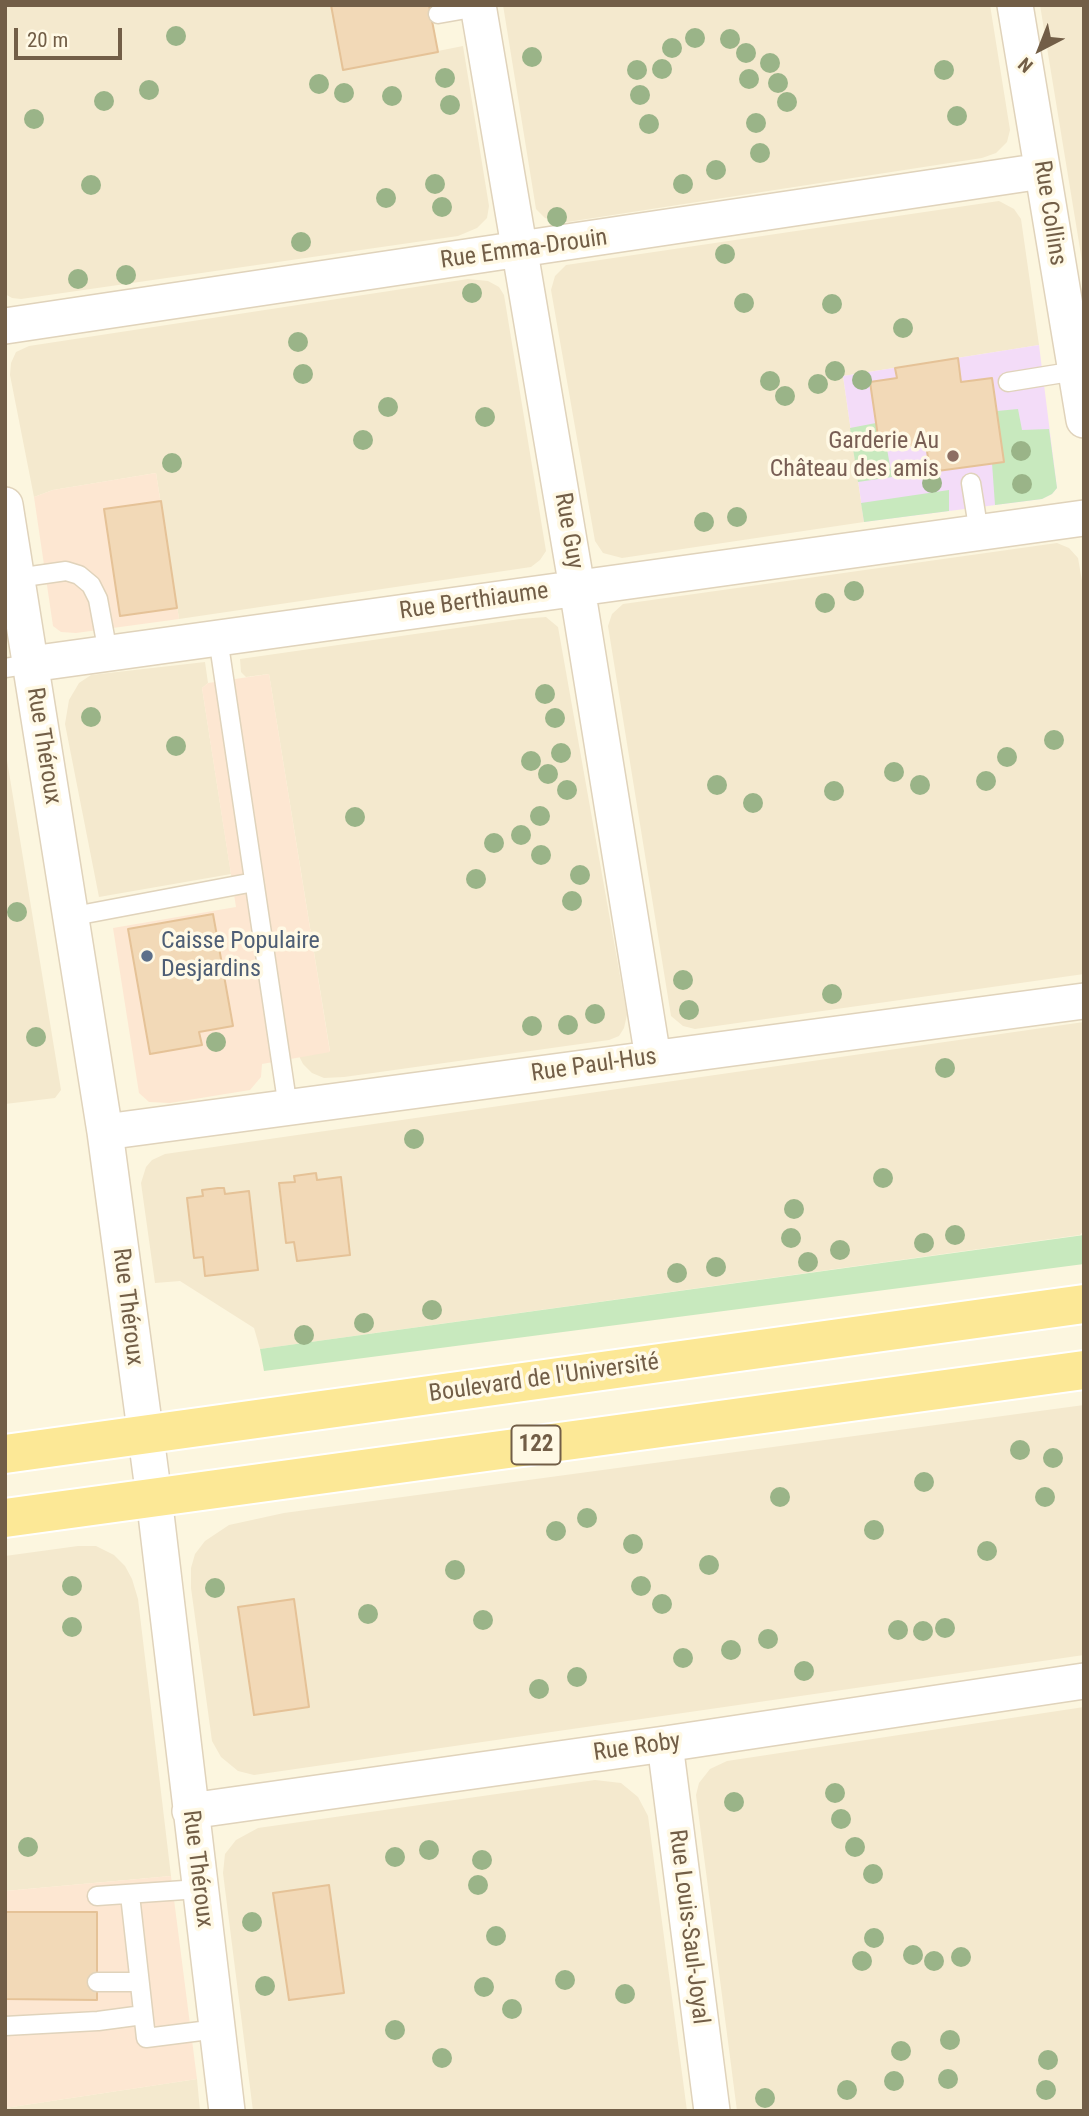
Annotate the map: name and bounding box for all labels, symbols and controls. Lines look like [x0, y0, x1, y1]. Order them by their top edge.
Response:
scale bar [18, 14, 126, 58]
north arrow [1005, 14, 1075, 84]
text: 20 m [27, 28, 68, 52]
text: N [1014, 53, 1038, 77]
street label: Rue Collins [1026, 158, 1072, 268]
street label: Rue Emma-Drouin [439, 224, 609, 276]
place label: Garderie Au Château des amis [770, 428, 939, 484]
marker: Garderie Au Château des amis [945, 448, 961, 464]
street label: Rue Guy [547, 491, 589, 571]
street label: Rue Berthiaume [398, 577, 550, 627]
street label: Rue Théroux [20, 686, 66, 806]
place label: Caisse Populaire Desjardins [161, 928, 320, 984]
marker: Caisse Populaire Desjardins [139, 948, 155, 964]
street label: Rue Paul-Hus [529, 1043, 659, 1089]
street label: Rue Théroux [106, 1247, 148, 1367]
street label: Boulevard de l'Université [427, 1349, 661, 1409]
road number: 122 [512, 1426, 560, 1464]
street label: Rue Roby [592, 1728, 682, 1768]
street label: Rue Théroux [176, 1809, 218, 1929]
street label: Rue Louis-Saul-Joyal [662, 1828, 714, 2026]

